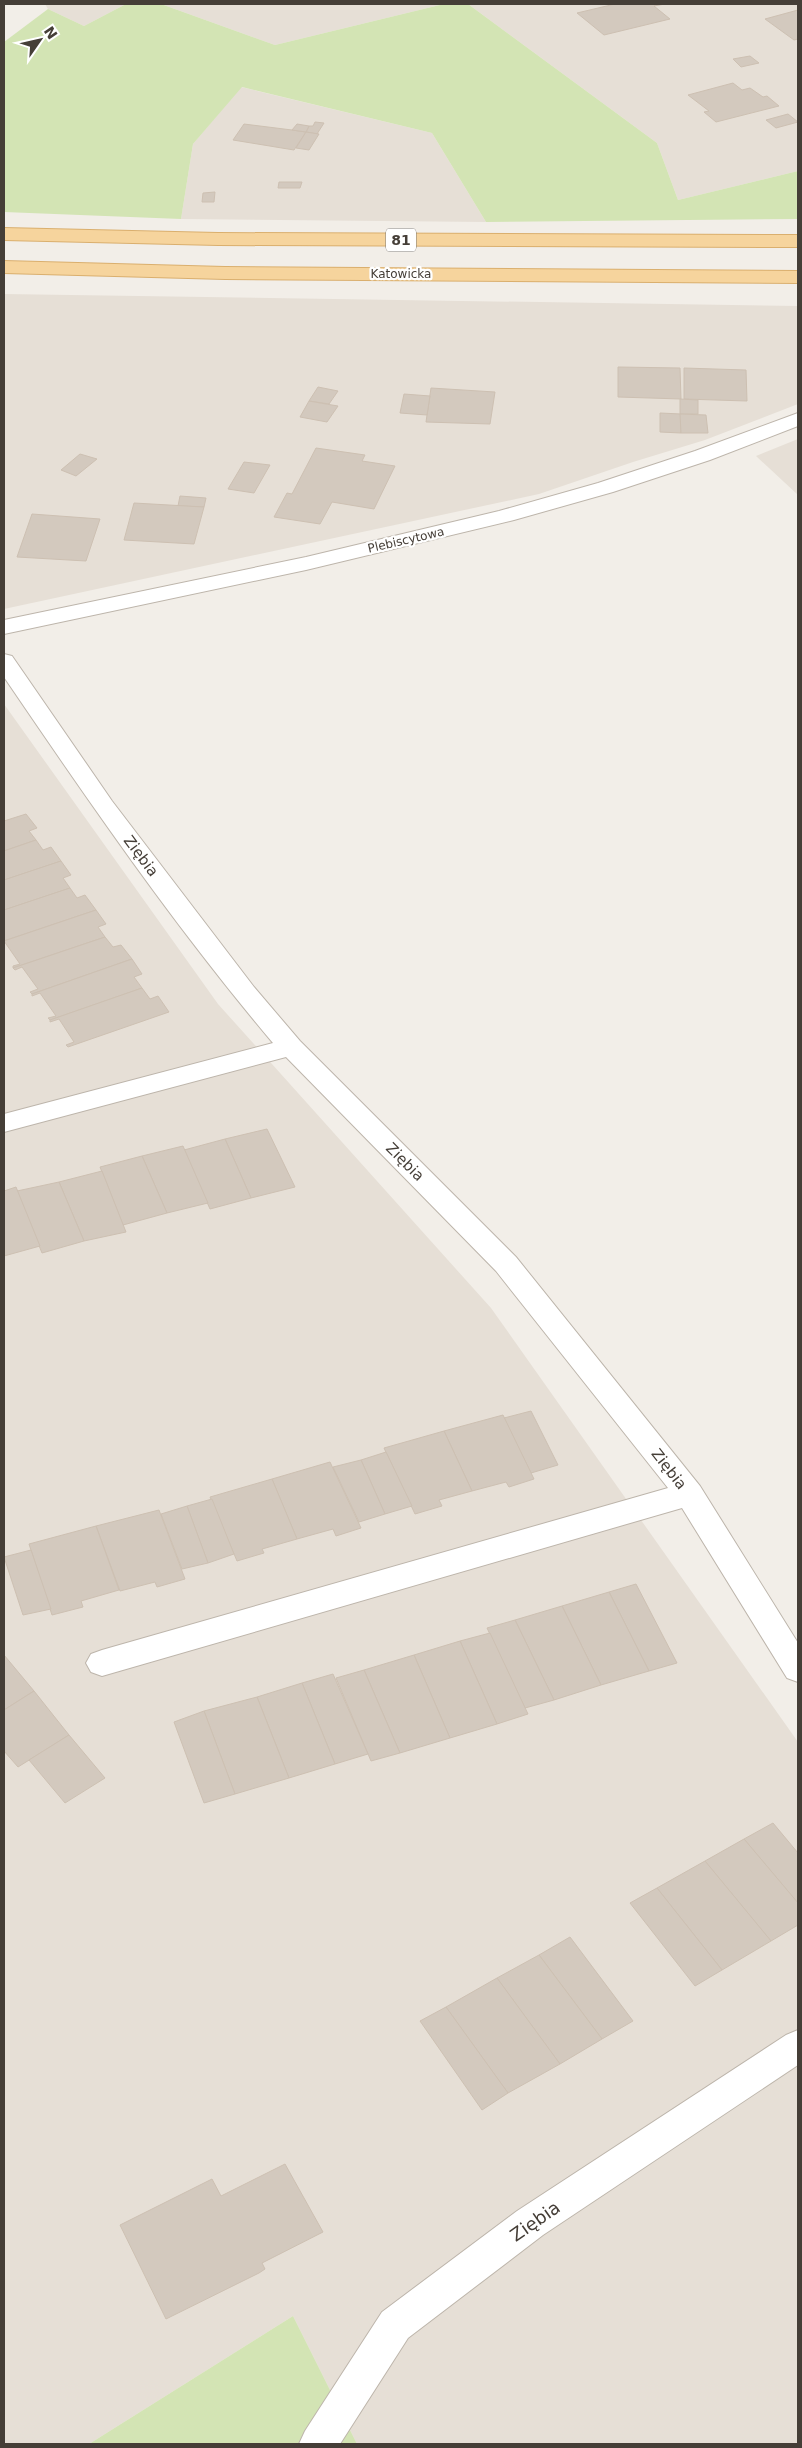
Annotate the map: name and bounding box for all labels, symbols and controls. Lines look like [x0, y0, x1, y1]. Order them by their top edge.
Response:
north arrow [15, 15, 65, 65]
text: N [41, 23, 61, 42]
road number: 81 [386, 228, 416, 252]
street label: Katowicka [371, 267, 431, 281]
street label: Plebiscytowa [366, 524, 446, 556]
street label: Ziębia [120, 832, 162, 880]
street label: Ziębia [382, 1139, 428, 1185]
street label: Ziębia [648, 1445, 690, 1493]
street label: Ziębia [506, 2196, 564, 2246]

